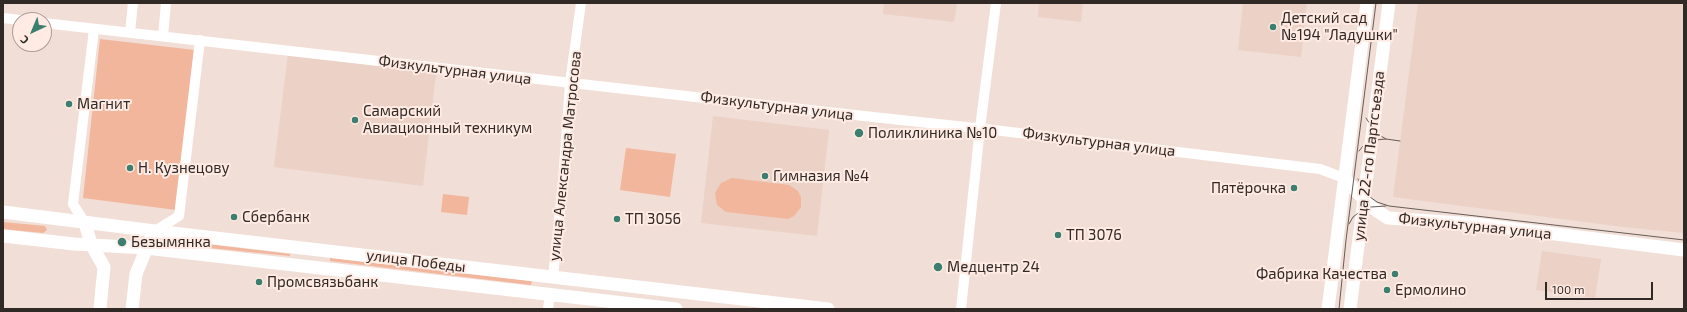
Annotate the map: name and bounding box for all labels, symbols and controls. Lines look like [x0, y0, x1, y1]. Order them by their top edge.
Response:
place label: Детский сад №194 "Ладушки" [1281, 9, 1398, 44]
north arrow [12, 12, 52, 52]
marker: Детский сад №194 "Ладушки" [1268, 22, 1278, 32]
text: С [17, 33, 31, 47]
street label: улица Александра Матросова [545, 50, 585, 262]
street label: Физкультурная улица [378, 52, 532, 88]
street label: улица 22-го Партсъезда [1350, 70, 1388, 242]
street label: Физкультурная улица [700, 88, 854, 124]
place label: Магнит [77, 95, 130, 113]
marker: Магнит [64, 99, 74, 109]
place label: Самарский Авиационный техникум [363, 102, 532, 137]
marker: Самарский Авиационный техникум [350, 115, 360, 125]
place label: Поликлиника №10 [868, 124, 997, 142]
street label: Физкультурная улица [1022, 124, 1176, 160]
marker: Поликлиника №10 [853, 127, 865, 139]
place label: Н. Кузнецову [138, 159, 229, 177]
marker: Н. Кузнецову [125, 163, 135, 173]
place label: Гимназия №4 [773, 167, 869, 185]
marker: Гимназия №4 [760, 171, 770, 181]
place label: Пятёрочка [1211, 179, 1286, 197]
marker: Пятёрочка [1289, 183, 1299, 193]
place label: Сбербанк [242, 208, 310, 226]
street label: Физкультурная улица [1398, 209, 1552, 243]
place label: ТП 3056 [625, 210, 681, 228]
marker: Сбербанк [229, 212, 239, 222]
marker: ТП 3056 [612, 214, 622, 224]
place label: ТП 3076 [1066, 226, 1122, 244]
marker: ТП 3076 [1053, 230, 1063, 240]
place label: Безымянка [131, 233, 211, 251]
marker: Безымянка [116, 236, 128, 248]
street label: улица Победы [365, 246, 467, 276]
place label: Медцентр 24 [947, 258, 1040, 276]
marker: Медцентр 24 [932, 261, 944, 273]
place label: Фабрика Качества [1256, 265, 1387, 283]
marker: Фабрика Качества [1390, 269, 1400, 279]
place label: Промсвязьбанк [267, 273, 378, 291]
scale bar [1547, 274, 1655, 300]
marker: Промсвязьбанк [254, 277, 264, 287]
place label: Ермолино [1395, 281, 1466, 299]
text: 100 m [1552, 282, 1584, 296]
marker: Ермолино [1382, 285, 1392, 295]

